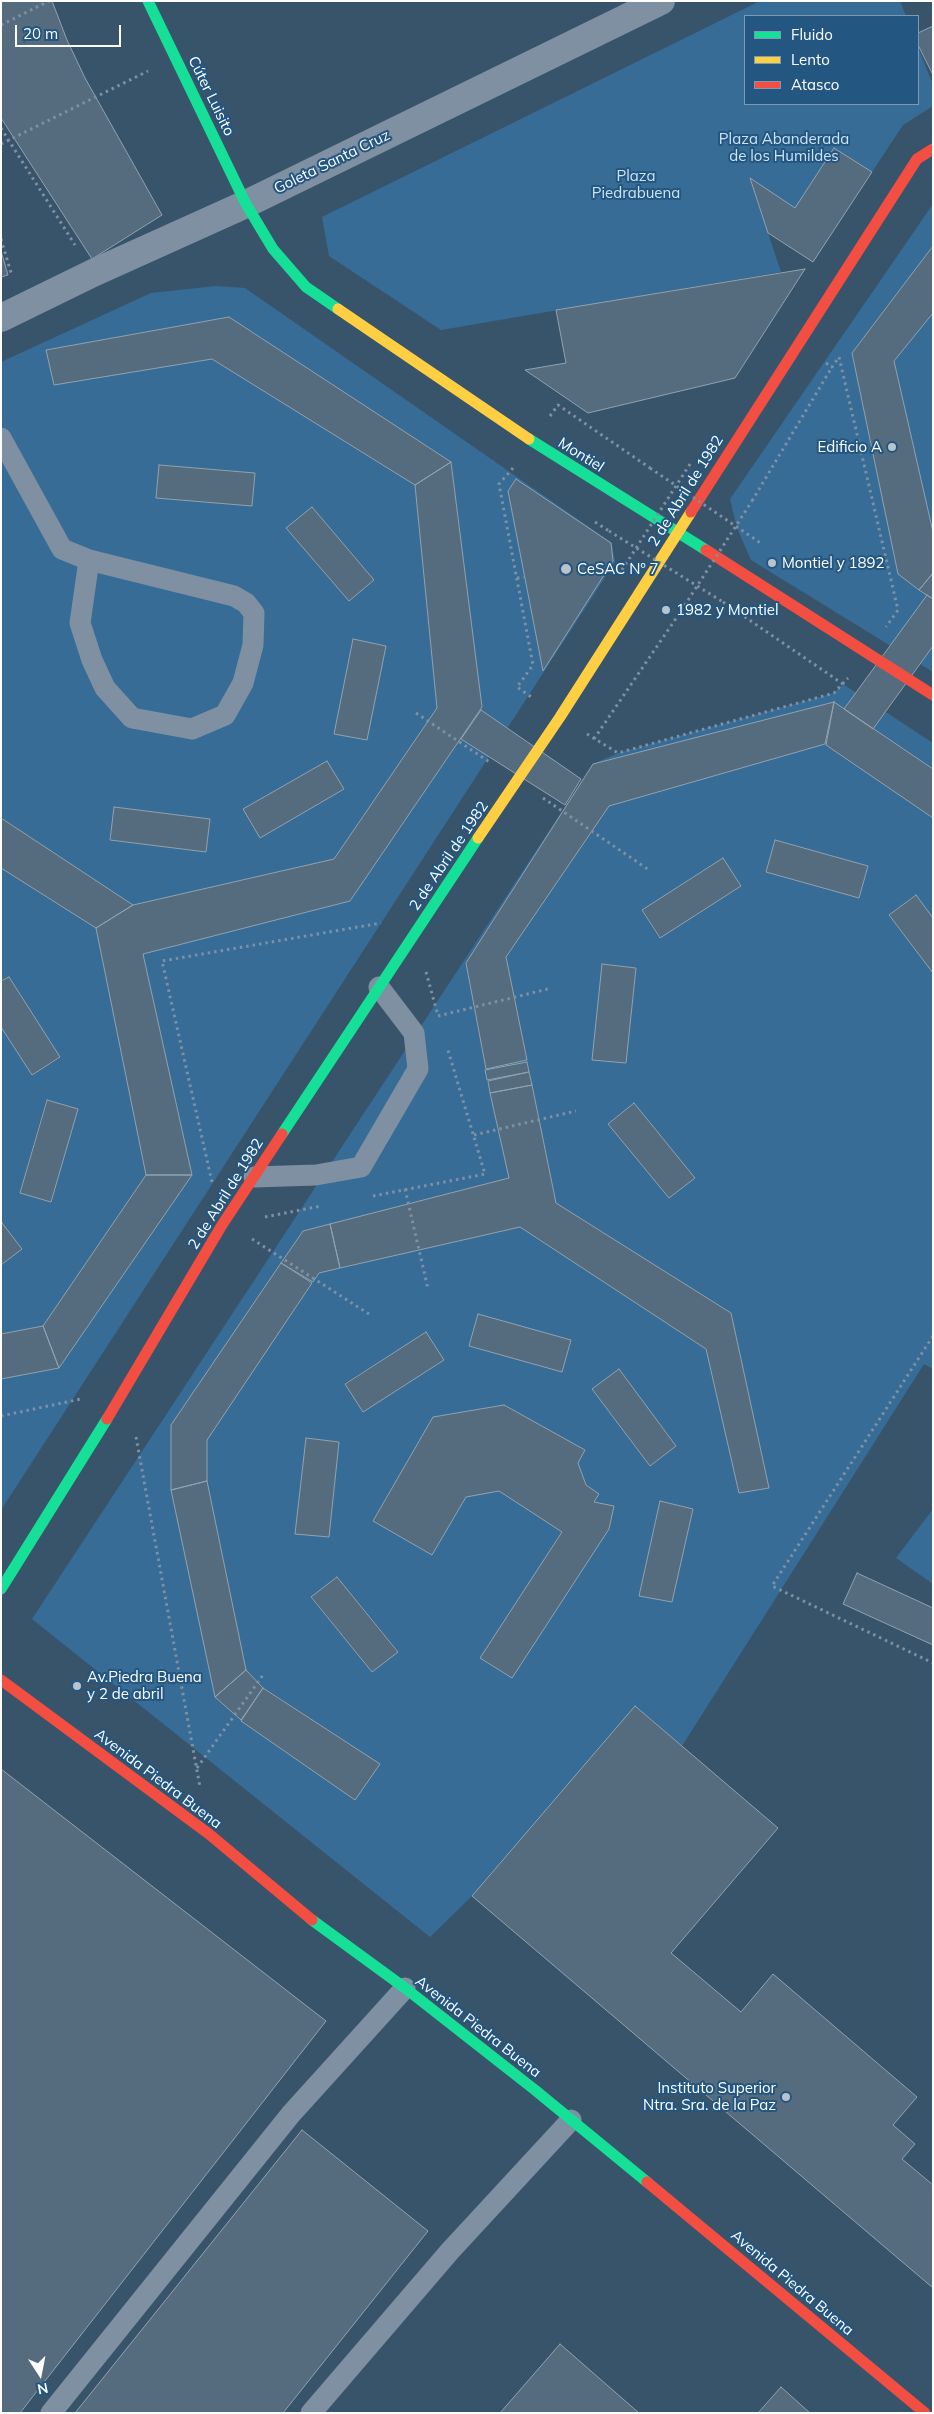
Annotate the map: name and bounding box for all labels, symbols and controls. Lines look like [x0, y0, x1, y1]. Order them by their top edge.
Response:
scale bar [18, 15, 124, 47]
legend [744, 15, 919, 105]
text: 20 m [23, 24, 58, 43]
text: Fluido [791, 25, 833, 44]
text: Lento [791, 50, 830, 69]
street label: Cúter Luisito [184, 53, 238, 139]
text: Atasco [791, 75, 839, 94]
street label: Goleta Santa Cruz [271, 126, 393, 198]
park label: Plaza Abanderada de los Humildes [719, 130, 849, 165]
park label: Plaza Piedrabuena [592, 167, 680, 202]
street label: 2 de Abril de 1982 [645, 432, 727, 550]
street label: Montiel [555, 434, 607, 476]
place label: Edificio A [818, 438, 882, 456]
marker: Edificio A [886, 441, 898, 453]
place label: Montiel y 1892 [782, 554, 885, 572]
marker: Montiel y 1892 [766, 557, 778, 569]
place label: CeSAC Nº 7 [577, 560, 658, 578]
marker: CeSAC Nº 7 [559, 562, 573, 576]
place label: 1982 y Montiel [676, 601, 779, 619]
marker: 1982 y Montiel [660, 604, 672, 616]
street label: 2 de Abril de 1982 [406, 798, 492, 914]
street label: 2 de Abril de 1982 [185, 1135, 267, 1253]
place label: Av.Piedra Buena y 2 de abril [87, 1668, 202, 1703]
marker: Av.Piedra Buena y 2 de abril [71, 1680, 83, 1692]
street label: Avenida Piedra Buena [91, 1725, 225, 1833]
street label: Avenida Piedra Buena [412, 1972, 544, 2082]
place label: Instituto Superior Ntra. Sra. de la Paz [643, 2079, 776, 2114]
marker: Instituto Superior Ntra. Sra. de la Paz [780, 2091, 792, 2103]
street label: Avenida Piedra Buena [727, 2226, 857, 2340]
north arrow [15, 2349, 65, 2399]
text: N [36, 2379, 50, 2399]

